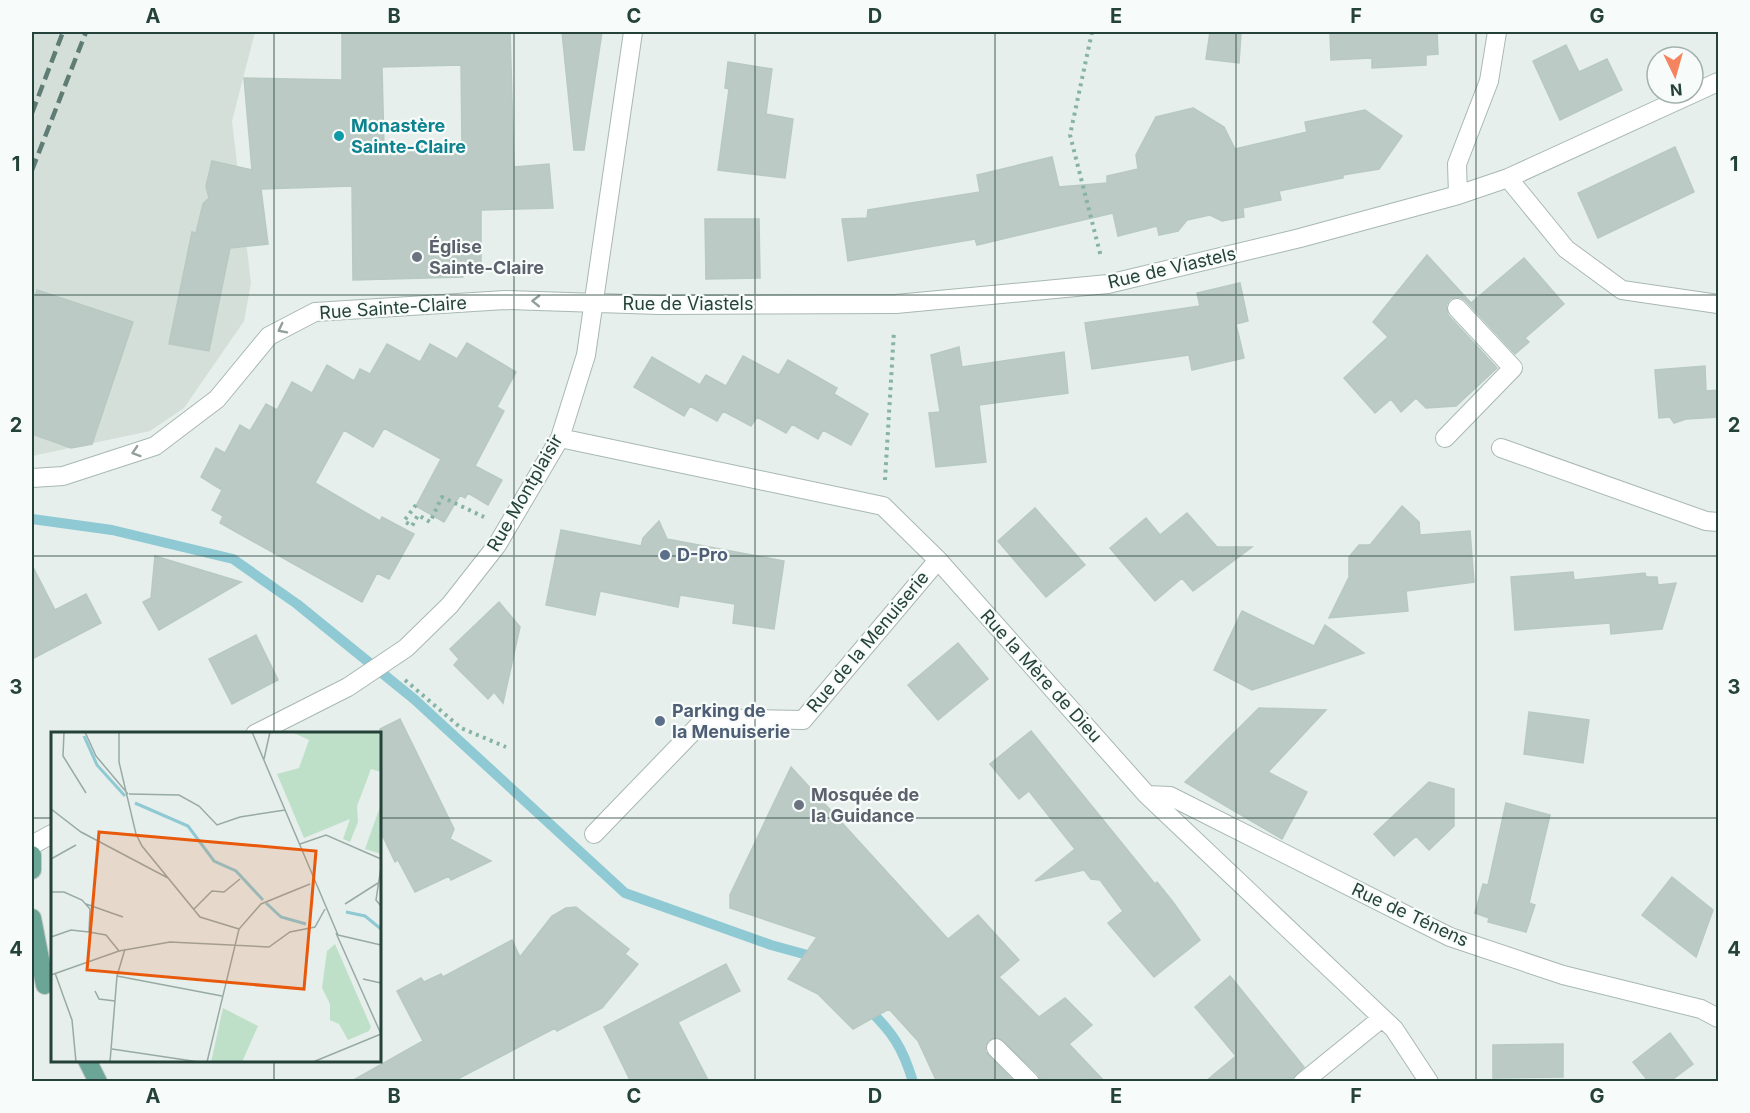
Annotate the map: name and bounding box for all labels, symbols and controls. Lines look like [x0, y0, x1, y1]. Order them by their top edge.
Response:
text: A [146, 4, 161, 28]
text: B [387, 4, 401, 28]
text: C [627, 4, 641, 28]
text: D [868, 4, 882, 28]
text: E [1110, 4, 1122, 28]
text: F [1350, 4, 1362, 28]
text: G [1589, 4, 1605, 28]
north arrow [1645, 45, 1705, 105]
text: N [1669, 79, 1683, 100]
place label: Monastère Sainte-Claire [351, 115, 466, 157]
marker: Monastère Sainte-Claire [332, 129, 346, 143]
text: 1 [12, 152, 20, 176]
text: 1 [1730, 152, 1738, 176]
place label: Église Sainte-Claire [429, 236, 544, 278]
street label: Rue de Viastels [1106, 243, 1238, 292]
marker: Église Sainte-Claire [410, 250, 424, 264]
street label: Rue Sainte-Claire [318, 292, 467, 323]
street label: Rue de Viastels [623, 293, 753, 314]
one-way arrow [531, 295, 540, 307]
one-way arrow [278, 321, 289, 333]
text: 2 [10, 413, 22, 437]
text: 2 [1728, 413, 1740, 437]
street label: Rue Montplaisir [483, 430, 567, 555]
one-way arrow [131, 445, 142, 457]
place label: D-Pro [677, 544, 728, 565]
marker: D-Pro [658, 548, 672, 562]
street label: Rue de la Menuiserie [802, 567, 933, 717]
street label: Rue la Mère de Dieu [976, 605, 1106, 746]
text: 3 [10, 675, 22, 699]
text: 3 [1728, 675, 1740, 699]
place label: Parking de la Menuiserie [672, 700, 791, 742]
marker: Parking de la Menuiserie [653, 714, 667, 728]
inset map [51, 732, 381, 1062]
place label: Mosquée de la Guidance [811, 784, 919, 826]
marker: Mosquée de la Guidance [792, 798, 806, 812]
street label: Rue de Ténens [1349, 878, 1472, 951]
text: 4 [9, 937, 23, 961]
text: 4 [1727, 937, 1741, 961]
text: A [146, 1084, 161, 1108]
text: B [387, 1084, 401, 1108]
text: C [627, 1084, 641, 1108]
text: D [868, 1084, 882, 1108]
text: E [1110, 1084, 1122, 1108]
text: F [1350, 1084, 1362, 1108]
text: G [1589, 1084, 1605, 1108]

